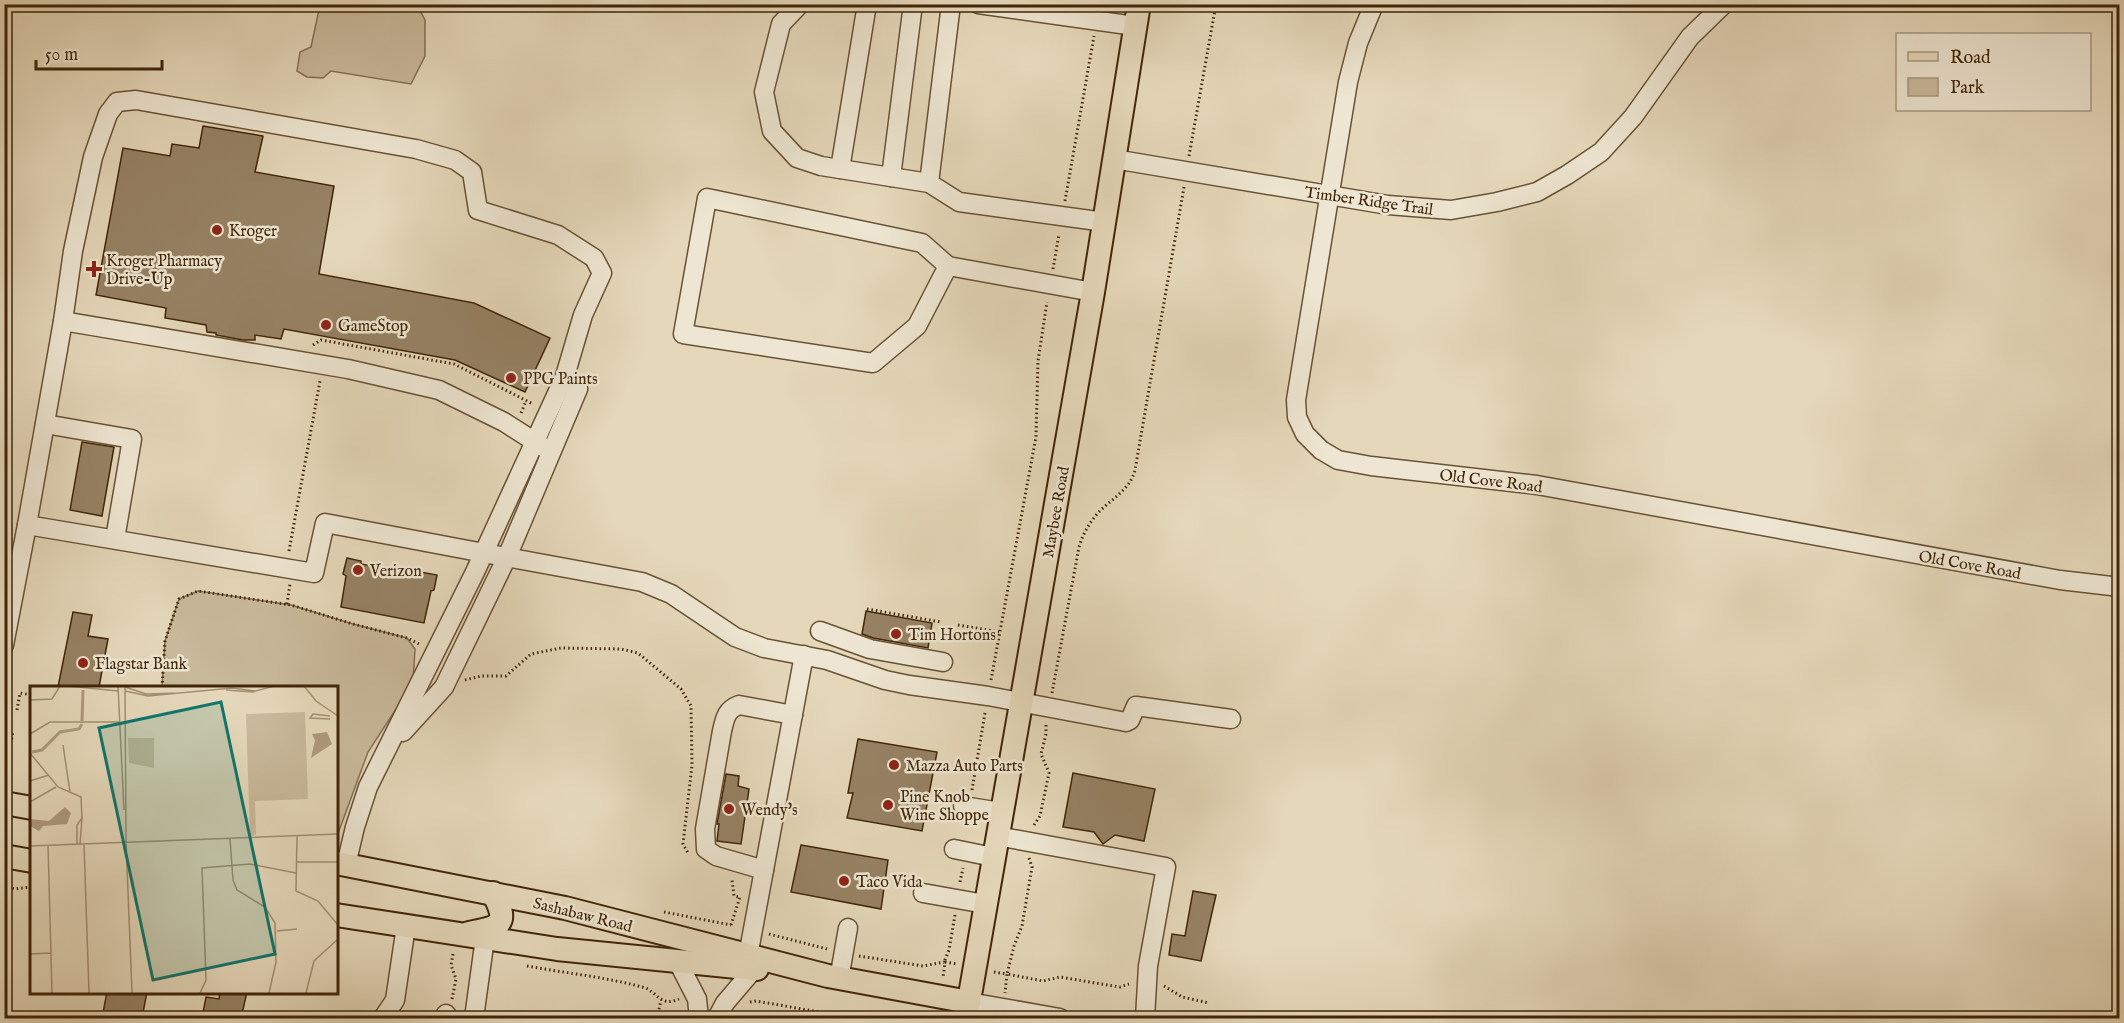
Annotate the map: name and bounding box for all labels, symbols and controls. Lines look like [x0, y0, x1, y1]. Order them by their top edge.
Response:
scale bar [36, 33, 162, 71]
legend [1896, 33, 2091, 111]
text: 50 m [45, 44, 78, 67]
text: Road [1950, 47, 1991, 70]
text: Park [1950, 77, 1985, 100]
street label: Timber Ridge Trail [1303, 183, 1435, 221]
place label: Kroger [229, 222, 277, 242]
marker: Kroger [210, 223, 224, 237]
place label: Kroger Pharmacy Drive-Up [106, 252, 222, 290]
marker: Kroger Pharmacy Drive-Up [87, 262, 101, 276]
place label: GameStop [338, 317, 409, 337]
marker: GameStop [319, 318, 333, 332]
place label: PPG Paints [523, 370, 598, 390]
marker: PPG Paints [504, 371, 518, 385]
street label: Maybee Road [1039, 465, 1075, 560]
street label: Old Cove Road [1438, 466, 1544, 498]
street label: Old Cove Road [1917, 547, 2023, 585]
place label: Verizon [369, 562, 422, 582]
marker: Verizon [351, 563, 365, 577]
place label: Tim Hortons [908, 626, 996, 646]
marker: Tim Hortons [889, 627, 903, 641]
place label: Flagstar Bank [95, 655, 188, 675]
marker: Flagstar Bank [76, 656, 90, 670]
inset map [30, 686, 338, 993]
place label: Mazza Auto Parts [906, 757, 1023, 777]
marker: Mazza Auto Parts [887, 758, 901, 772]
place label: Pine Knob Wine Shoppe [900, 788, 989, 826]
marker: Pine Knob Wine Shoppe [881, 798, 895, 812]
place label: Wendy's [741, 801, 798, 821]
marker: Wendy's [722, 802, 736, 816]
place label: Taco Vida [856, 873, 923, 893]
marker: Taco Vida [837, 874, 851, 888]
street label: Sashabaw Road [531, 894, 635, 938]

